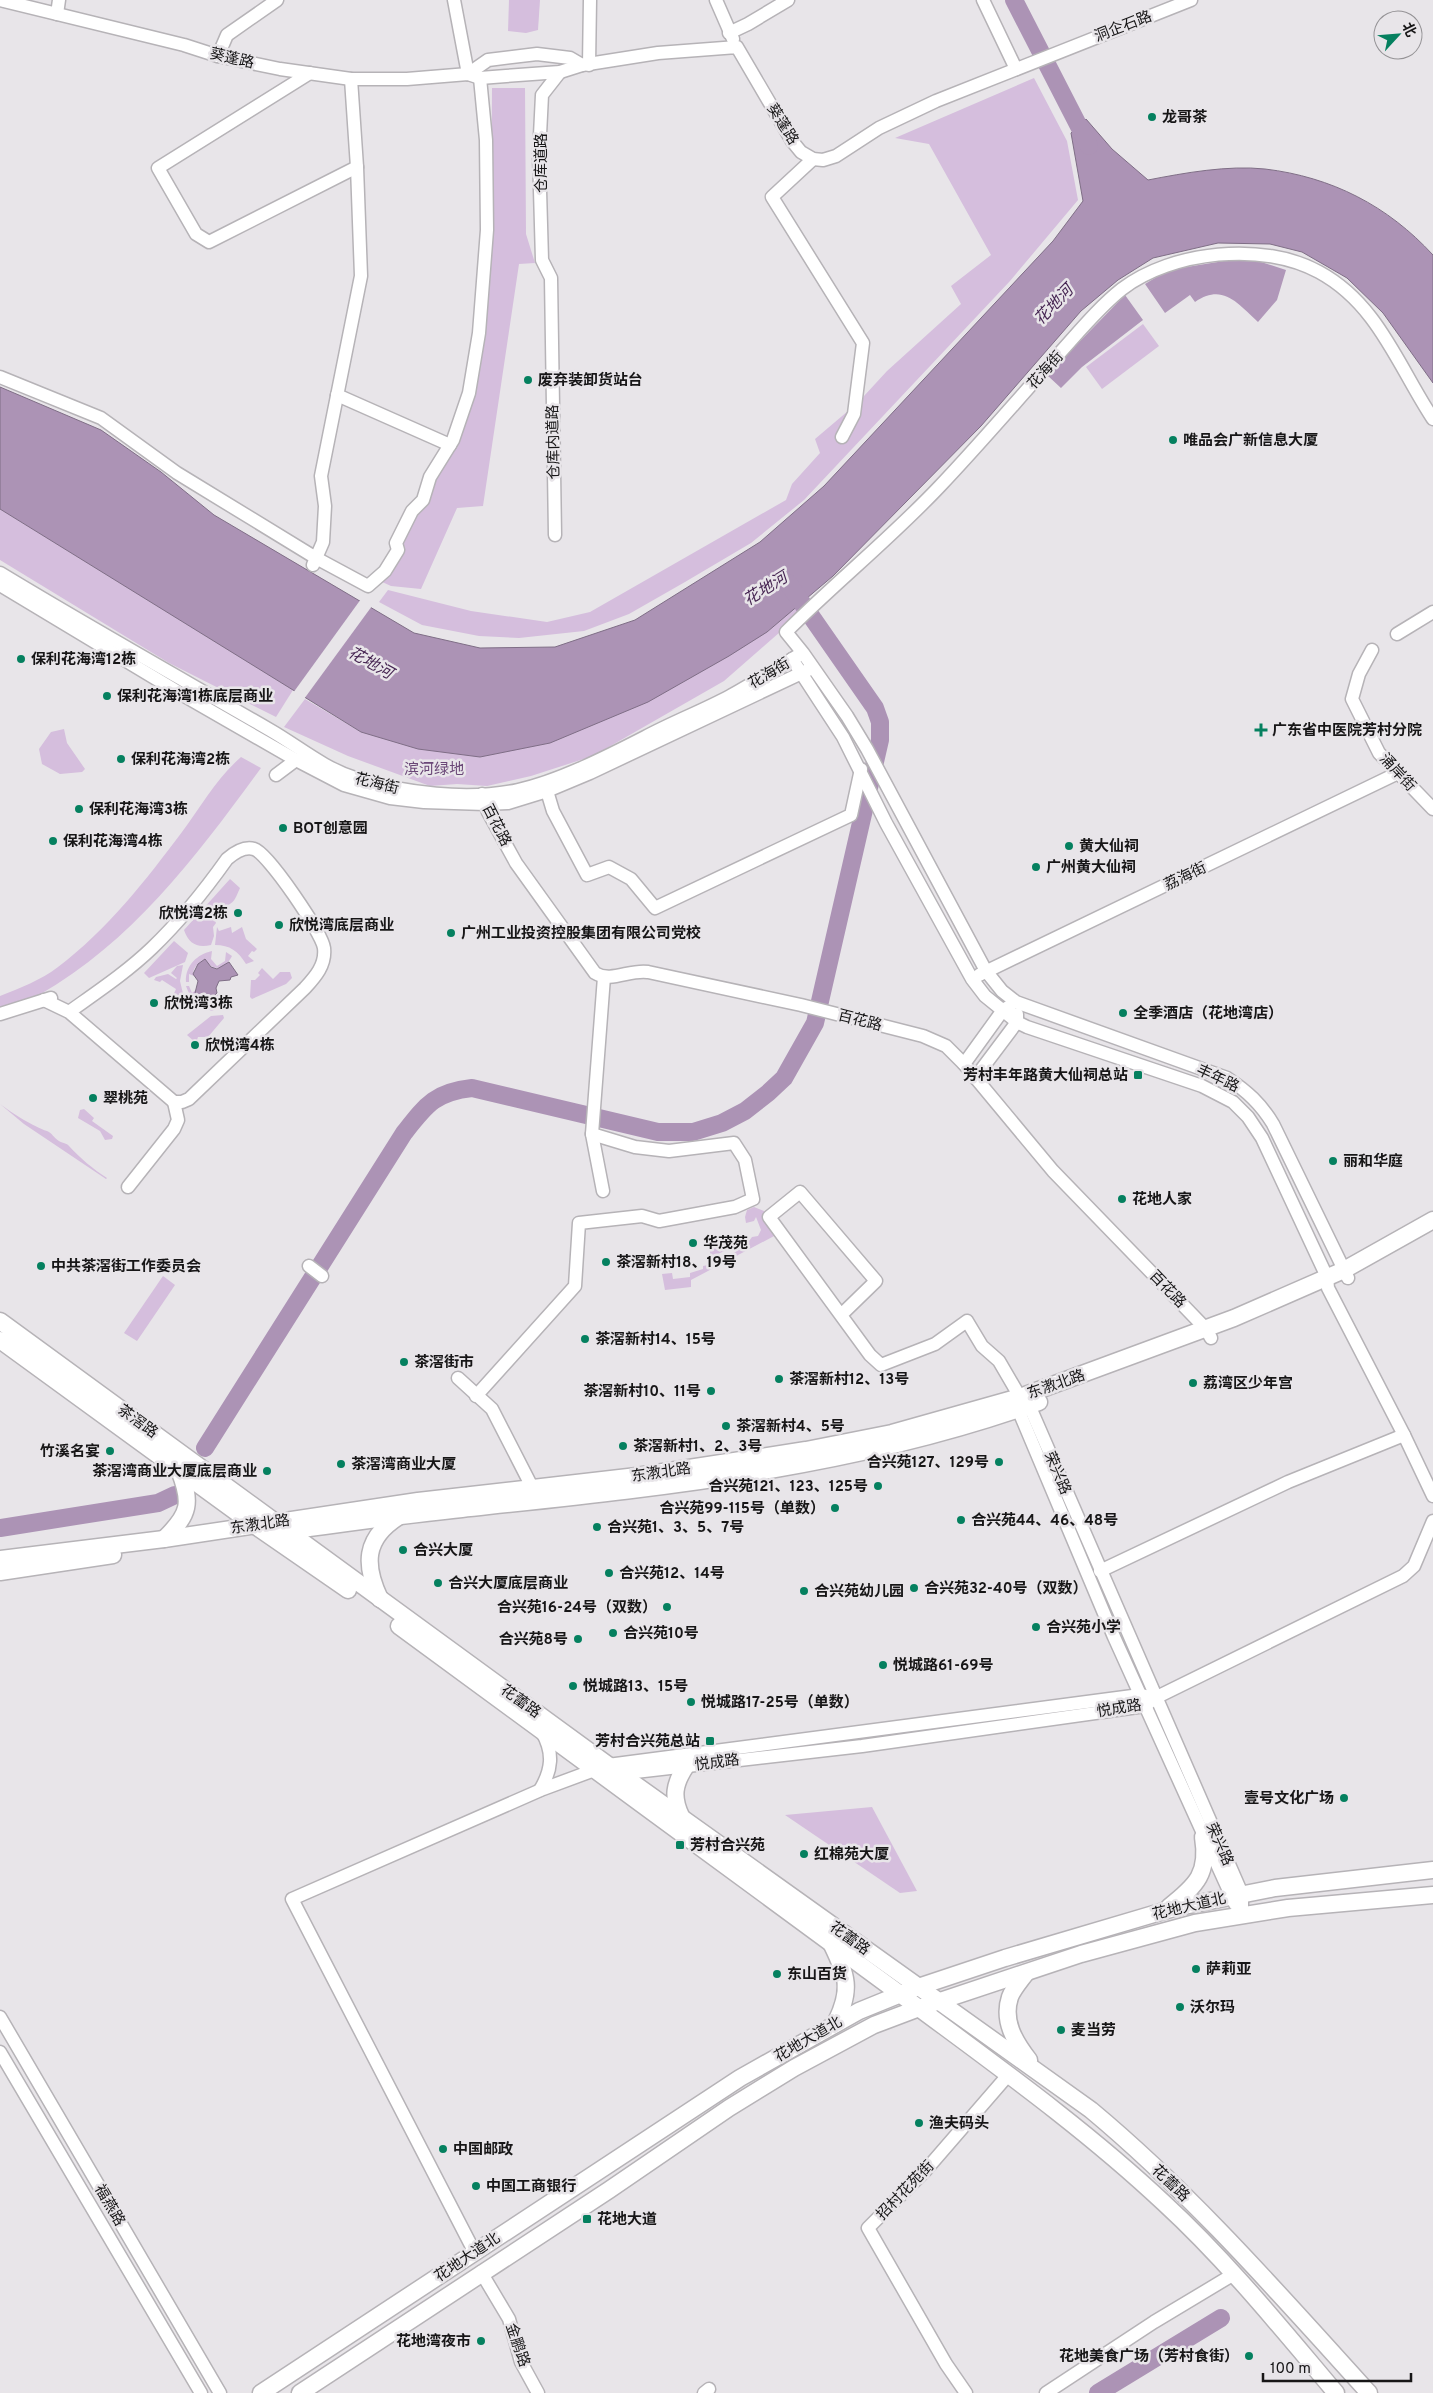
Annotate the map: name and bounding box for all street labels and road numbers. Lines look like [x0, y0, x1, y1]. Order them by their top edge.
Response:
street label: 洞企石路 [1092, 8, 1155, 47]
street label: 葵蓬路 [208, 45, 256, 74]
street label: 葵蓬路 [762, 101, 802, 149]
street label: 仓库道路 [533, 133, 552, 193]
street label: 花海街 [1024, 348, 1068, 394]
street label: 仓库内道路 [544, 404, 565, 480]
street label: 花海街 [746, 655, 794, 694]
street label: 涌岸街 [1375, 750, 1419, 796]
street label: 花海街 [352, 770, 401, 799]
street label: 百花路 [477, 801, 514, 850]
street label: 荔海街 [1161, 859, 1210, 896]
street label: 百花路 [835, 1007, 884, 1036]
street label: 丰年路 [1193, 1061, 1242, 1097]
street label: 百花路 [1144, 1267, 1189, 1313]
street label: 东漖北路 [1025, 1366, 1088, 1404]
street label: 茶滘路 [113, 1401, 161, 1443]
street label: 荣兴路 [1039, 1449, 1074, 1498]
street label: 东漖北路 [630, 1459, 692, 1487]
street label: 东漖北路 [229, 1511, 291, 1539]
street label: 花蕾路 [496, 1681, 544, 1723]
street label: 悦成路 [1096, 1697, 1143, 1722]
street label: 悦成路 [694, 1751, 741, 1776]
street label: 荣兴路 [1201, 1820, 1236, 1869]
street label: 花地大道北 [1150, 1889, 1228, 1925]
street label: 花蕾路 [825, 1918, 873, 1960]
street label: 花地大道北 [771, 2012, 846, 2067]
street label: 招村花苑街 [872, 2157, 939, 2225]
street label: 花蕾路 [1147, 2162, 1193, 2207]
street label: 福燕路 [89, 2182, 128, 2230]
street label: 花地大道北 [431, 2229, 504, 2287]
street label: 金鹏路 [500, 2321, 533, 2370]

